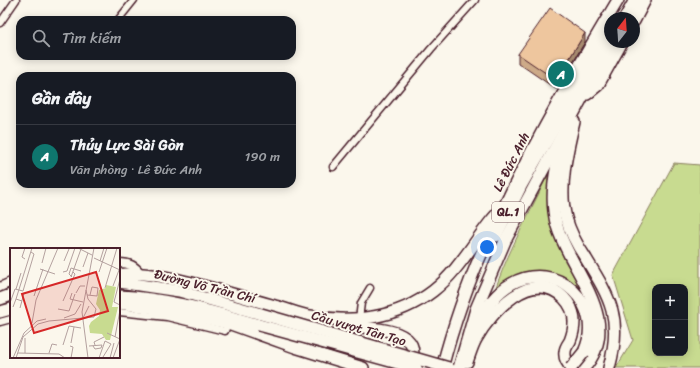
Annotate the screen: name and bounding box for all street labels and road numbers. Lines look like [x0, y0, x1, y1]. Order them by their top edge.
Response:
street label: Lê Đức Anh [486, 128, 536, 196]
road number: QL.1 [492, 202, 524, 222]
street label: Đường Võ Trần Chí [152, 262, 260, 310]
street label: Cầu vượt Tân Tạo [309, 303, 409, 353]

